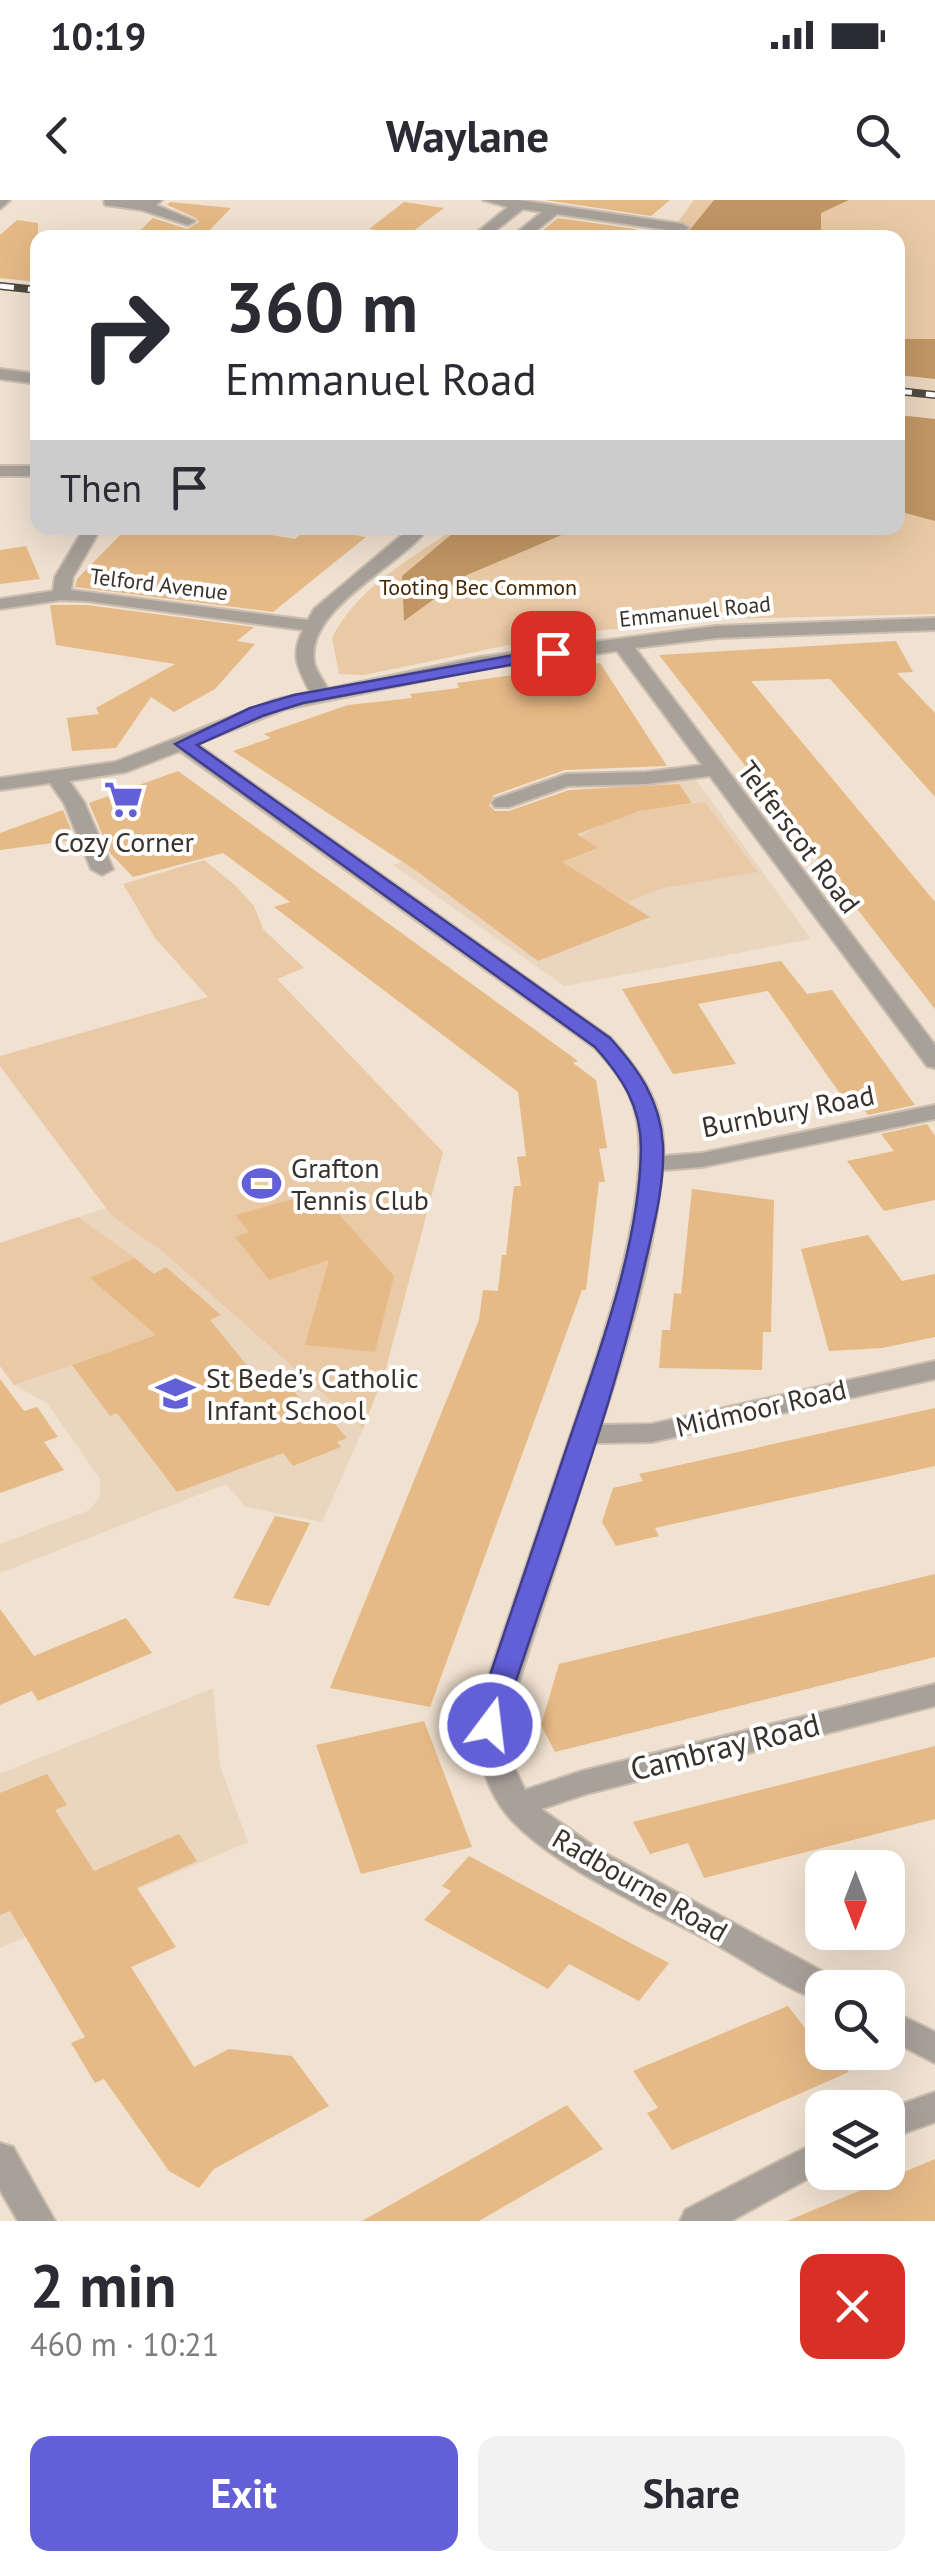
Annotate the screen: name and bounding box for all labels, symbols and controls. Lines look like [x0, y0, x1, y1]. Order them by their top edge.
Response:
text: 10:19 [50, 11, 146, 60]
text: Waylane [386, 106, 549, 164]
icon: back [30, 108, 85, 163]
icon: search [850, 108, 905, 163]
text: 360 m [225, 261, 418, 351]
icon: right [60, 270, 190, 400]
text: Emmanuel Road [225, 349, 537, 407]
icon: arrive [162, 460, 217, 515]
text: Then [60, 463, 142, 512]
street label: Telford Avenue [88, 562, 230, 606]
park label: Tooting Bec Common [379, 573, 577, 601]
street label: Emmanuel Road [618, 589, 772, 633]
pin [511, 611, 596, 696]
icon: arrive [526, 626, 581, 681]
street label: Telferscot Road [730, 753, 869, 920]
supermarket icon: Cozy Corner [103, 778, 145, 820]
place label: Cozy Corner [54, 823, 194, 860]
street label: Burnbury Road [699, 1076, 877, 1145]
place label: Grafton Tennis Club [291, 1149, 429, 1218]
sports icon: Grafton Tennis Club [240, 1163, 282, 1205]
place label: St Bede's Catholic Infant School [206, 1359, 419, 1428]
street label: Midmoor Road [672, 1370, 850, 1445]
school or university icon: St Bede's Catholic Infant School [155, 1373, 197, 1415]
position arrow [438, 1673, 542, 1777]
street label: Cambray Road [626, 1702, 824, 1790]
street label: Radbourne Road [546, 1819, 735, 1950]
north arrow [805, 1850, 905, 1950]
map controls [805, 1850, 905, 2190]
button: search [805, 1970, 905, 2070]
button: layers [805, 2090, 905, 2190]
text: 2 min [30, 2246, 176, 2324]
button: close [800, 2254, 905, 2359]
text: 460 m · 10:21 [30, 2323, 219, 2365]
button: Exit [30, 2436, 458, 2551]
button: Share [478, 2436, 905, 2551]

